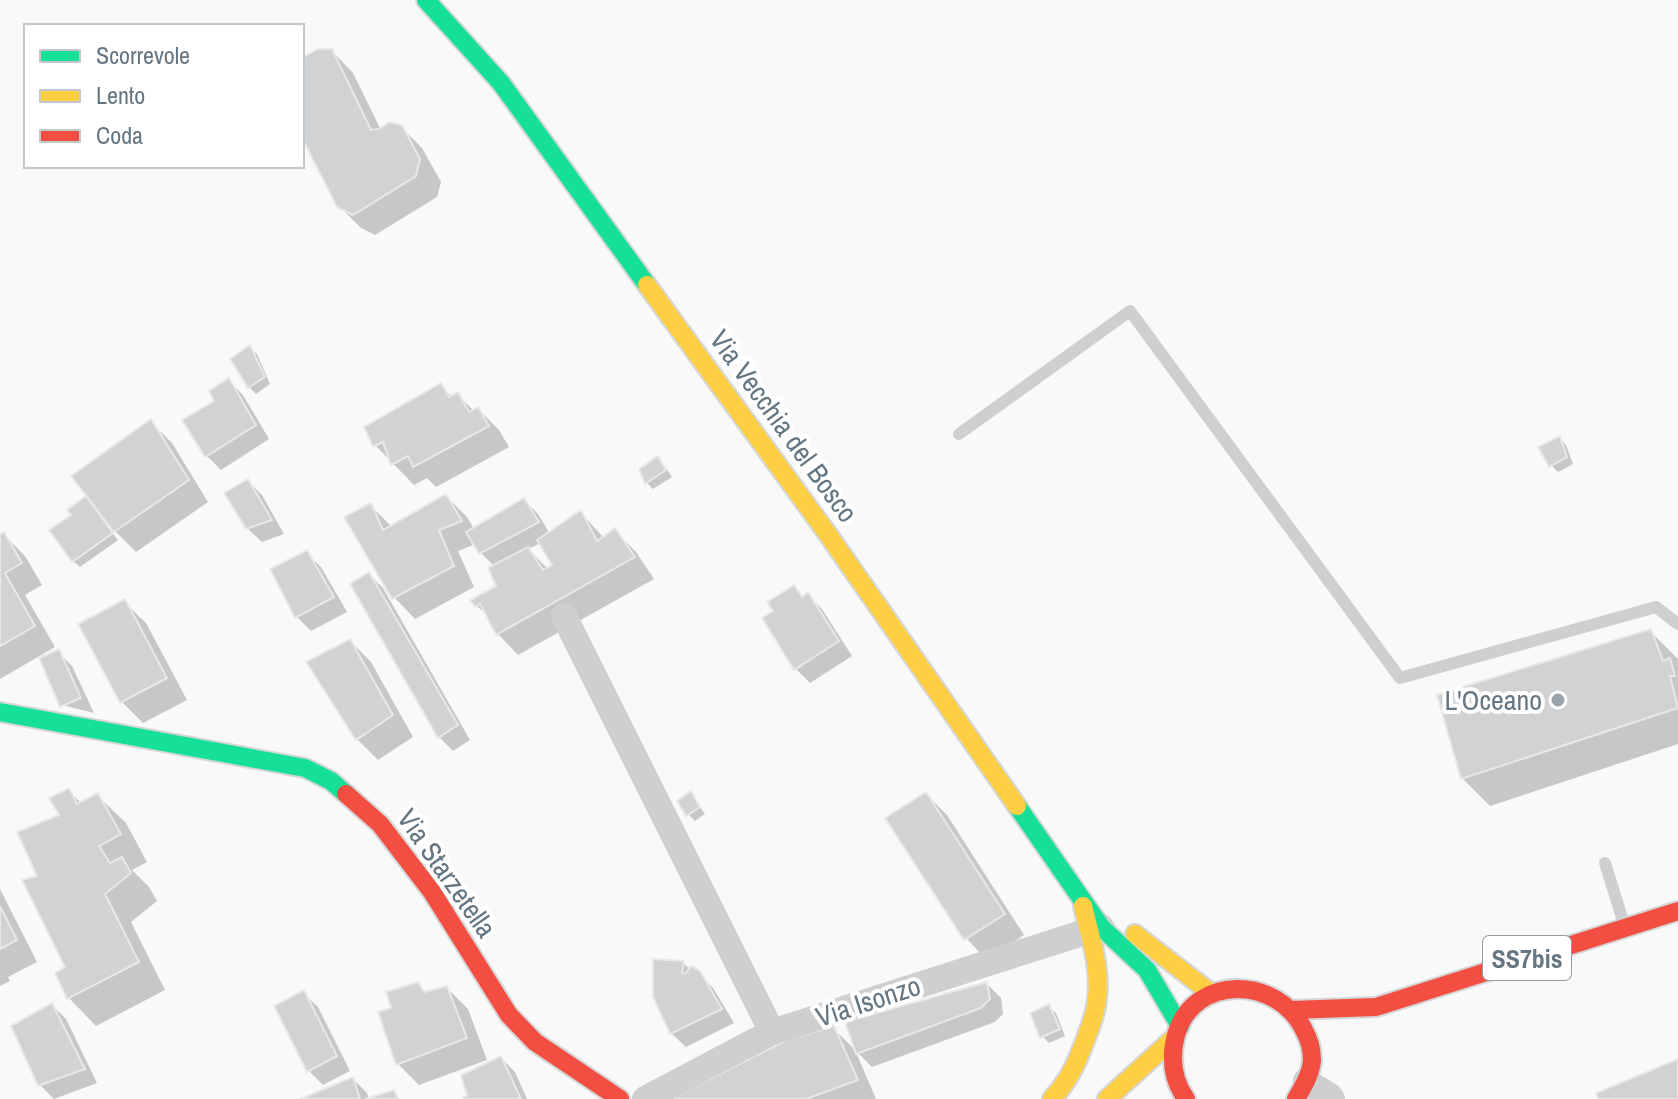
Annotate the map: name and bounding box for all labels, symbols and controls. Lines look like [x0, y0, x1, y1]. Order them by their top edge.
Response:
legend [24, 24, 304, 168]
text: Scorrevole [96, 39, 190, 71]
text: Lento [96, 79, 145, 111]
text: Coda [96, 119, 143, 151]
street label: Via Vecchia del Bosco [701, 322, 867, 530]
place label: L'Oceano [1444, 681, 1542, 719]
marker: L'Oceano [1549, 691, 1567, 709]
street label: Via Starzetella [389, 801, 505, 945]
road number: SS7bis [1483, 936, 1571, 980]
street label: Via Isonzo [811, 966, 925, 1036]

